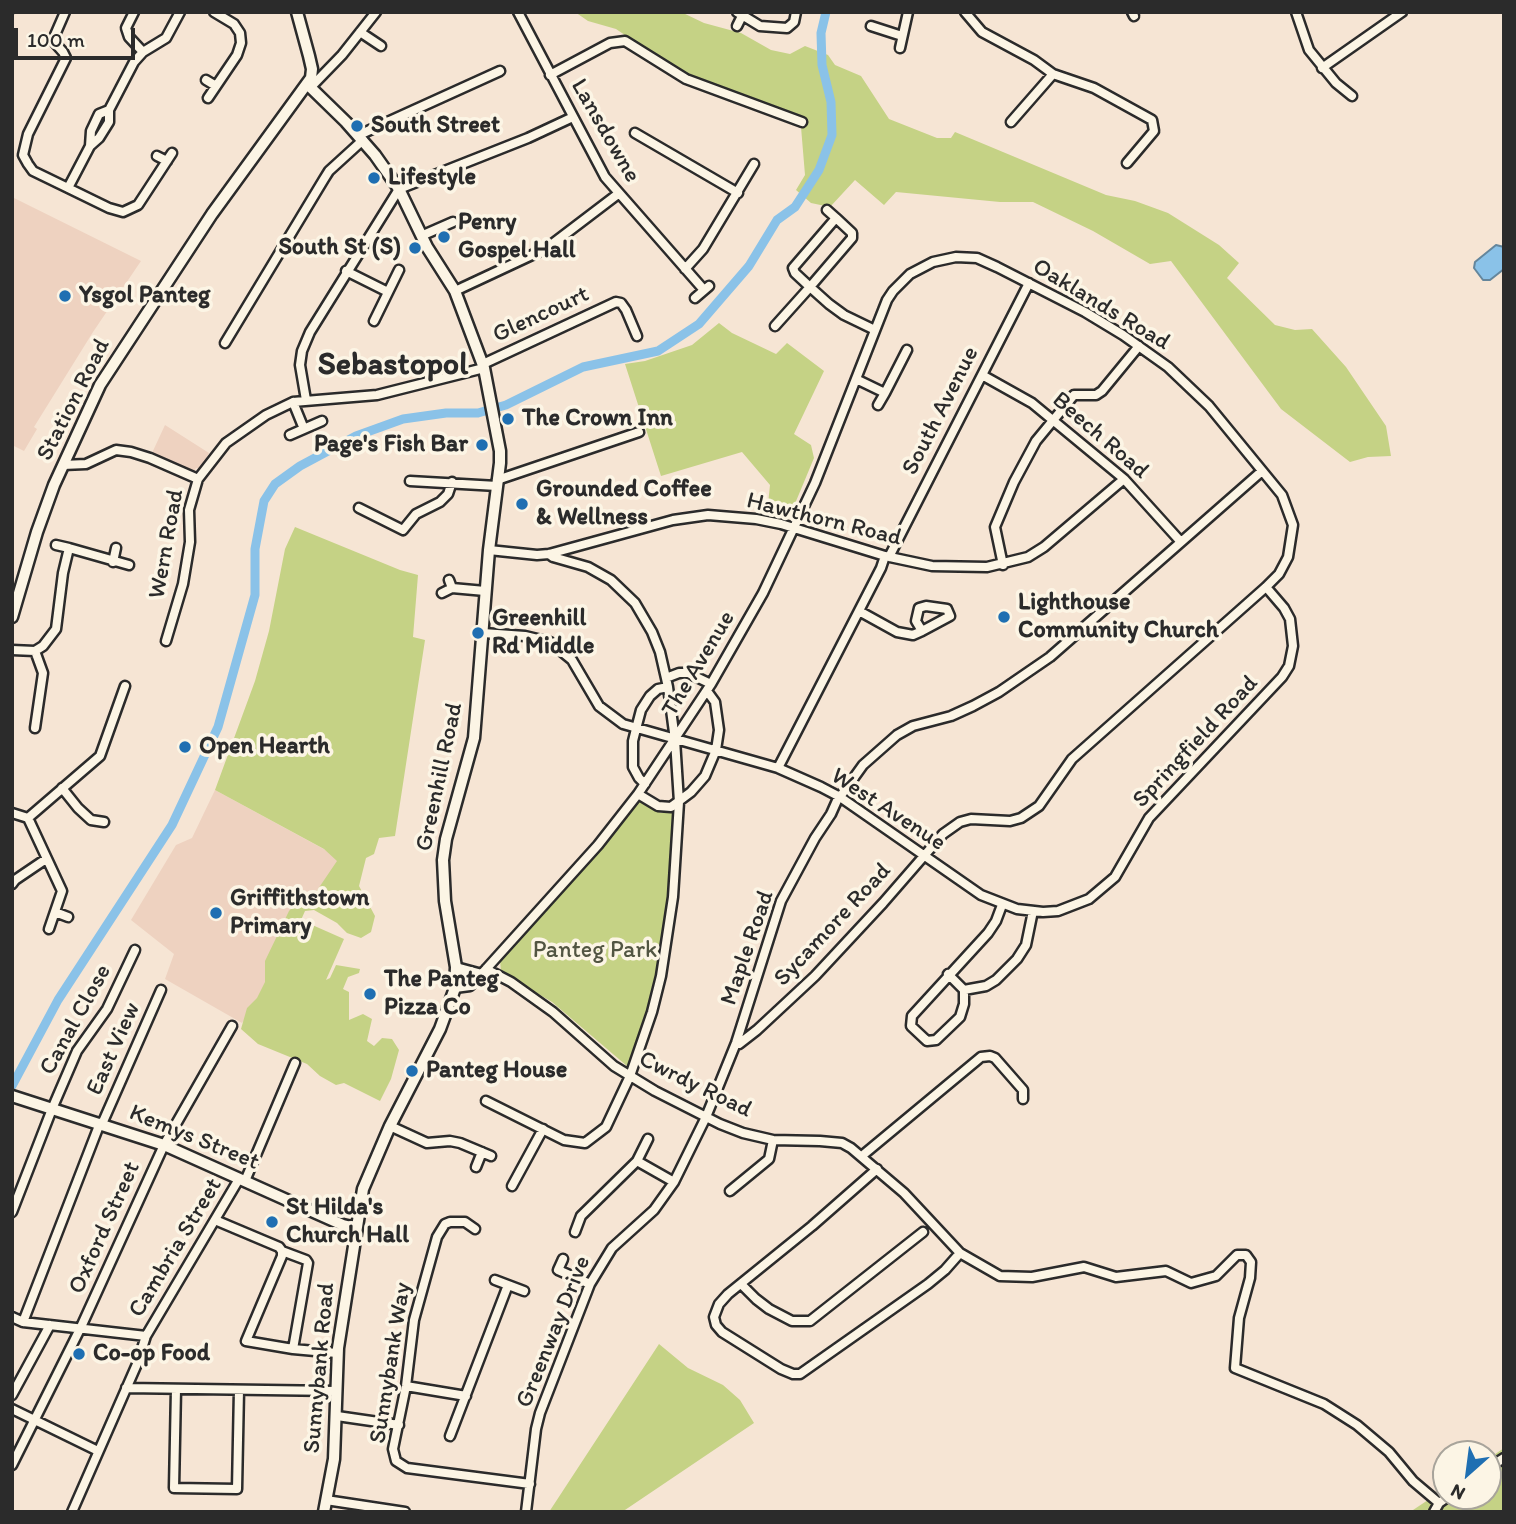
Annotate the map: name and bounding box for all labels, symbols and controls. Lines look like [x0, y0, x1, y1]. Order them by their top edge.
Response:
scale bar [18, 14, 138, 58]
text: 100 m [27, 27, 85, 52]
street label: Lansdowne [564, 74, 646, 188]
place label: South Street [371, 112, 500, 140]
marker: South Street [349, 118, 365, 134]
place label: Lifestyle [388, 164, 476, 192]
marker: Lifestyle [366, 170, 382, 186]
place label: Penry Gospel Hall [458, 209, 576, 265]
marker: Penry Gospel Hall [436, 229, 452, 245]
place label: South St (S) [278, 234, 401, 262]
marker: South St (S) [407, 240, 423, 256]
street label: Oaklands Road [1027, 253, 1175, 357]
street label: Glencourt [488, 280, 594, 350]
place label: Ysgol Panteg [79, 282, 210, 310]
marker: Ysgol Panteg [57, 288, 73, 304]
street label: Station Road [31, 334, 117, 466]
street label: South Avenue [896, 342, 986, 480]
district label: Sebastopol [318, 347, 468, 385]
street label: Beech Road [1046, 386, 1154, 486]
place label: The Crown Inn [522, 405, 673, 433]
marker: The Crown Inn [500, 411, 516, 427]
place label: Page's Fish Bar [314, 431, 468, 459]
marker: Page's Fish Bar [474, 437, 490, 453]
place label: Grounded Coffee & Wellness [536, 476, 712, 532]
street label: Wern Road [143, 487, 191, 601]
street label: Hawthorn Road [743, 487, 905, 553]
marker: Grounded Coffee & Wellness [514, 496, 530, 512]
place label: Lighthouse Community Church [1018, 589, 1219, 645]
place label: Greenhill Rd Middle [492, 605, 594, 661]
street label: The Avenue [656, 606, 742, 722]
marker: Lighthouse Community Church [996, 609, 1012, 625]
marker: Greenhill Rd Middle [470, 625, 486, 641]
street label: Springfield Road [1127, 670, 1265, 814]
street label: Greenhill Road [410, 700, 470, 854]
place label: Open Hearth [199, 733, 330, 761]
marker: Open Hearth [177, 739, 193, 755]
street label: West Avenue [825, 762, 951, 858]
street label: Sycamore Road [768, 857, 898, 993]
place label: Griffithstown Primary [230, 885, 369, 941]
street label: Maple Road [715, 887, 781, 1009]
marker: Griffithstown Primary [208, 905, 224, 921]
park label: Panteg Park [533, 937, 657, 965]
street label: Canal Close [34, 960, 118, 1080]
place label: The Panteg Pizza Co [384, 966, 499, 1022]
marker: The Panteg Pizza Co [362, 986, 378, 1002]
street label: East View [81, 998, 147, 1100]
street label: Cwrdy Road [634, 1045, 756, 1125]
place label: Panteg House [426, 1057, 567, 1085]
marker: Panteg House [404, 1063, 420, 1079]
street label: Kemys Street [125, 1099, 263, 1177]
street label: Oxford Street [63, 1157, 147, 1299]
street label: Cambria Street [123, 1173, 229, 1323]
place label: St Hilda's Church Hall [286, 1194, 409, 1250]
marker: St Hilda's Church Hall [264, 1214, 280, 1230]
street label: Greenway Drive [510, 1252, 598, 1412]
street label: Sunnybank Way [364, 1280, 418, 1446]
street label: Sunnybank Road [298, 1282, 342, 1454]
place label: Co-op Food [93, 1340, 210, 1368]
marker: Co-op Food [71, 1346, 87, 1362]
north arrow [1432, 1440, 1502, 1510]
text: N [1447, 1479, 1469, 1505]

